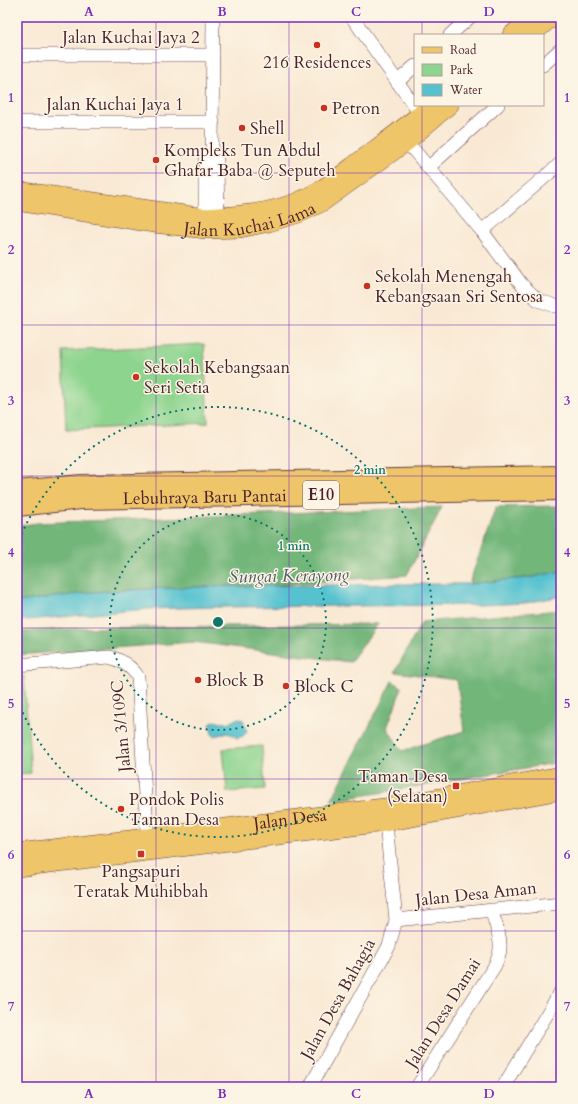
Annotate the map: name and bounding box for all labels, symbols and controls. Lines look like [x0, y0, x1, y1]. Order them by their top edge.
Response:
text: A [84, 3, 94, 21]
text: B [217, 3, 227, 21]
text: C [351, 3, 361, 21]
text: D [483, 3, 495, 21]
street label: Jalan Kuchai Jaya 2 [59, 26, 200, 49]
legend [414, 34, 544, 106]
marker: 216 Residences [312, 40, 322, 50]
text: Road [450, 42, 477, 58]
place label: 216 Residences [263, 51, 371, 74]
text: Park [450, 62, 474, 78]
text: Water [449, 82, 483, 98]
text: 1 [8, 89, 14, 107]
text: 1 [564, 89, 570, 107]
street label: Jalan Kuchai Jaya 1 [43, 93, 184, 116]
place label: Petron [332, 97, 381, 120]
marker: Petron [319, 103, 329, 113]
place label: Shell [250, 117, 285, 140]
marker: Shell [237, 123, 247, 133]
place label: Kompleks Tun Abdul Ghafar Baba @ Seputeh [164, 139, 336, 182]
marker: Kompleks Tun Abdul Ghafar Baba @ Seputeh [151, 155, 161, 165]
street label: Jalan Kuchai Lama [180, 196, 320, 242]
text: 2 [8, 241, 15, 259]
text: 2 [564, 241, 571, 259]
place label: Sekolah Menengah Kebangsaan Sri Sentosa [375, 265, 544, 308]
marker: Sekolah Menengah Kebangsaan Sri Sentosa [362, 281, 372, 291]
place label: Sekolah Kebangsaan Seri Setia [144, 356, 290, 399]
marker: Sekolah Kebangsaan Seri Setia [131, 372, 141, 382]
text: 3 [8, 392, 15, 410]
text: 3 [564, 392, 571, 410]
text: 2 min [354, 462, 386, 478]
road number: E10 [303, 481, 339, 509]
street label: Lebuhraya Baru Pantai [122, 484, 287, 510]
text: 1 min [278, 538, 310, 554]
text: 4 [8, 544, 15, 562]
text: 4 [564, 544, 571, 562]
water label: Sungai Kerayong [228, 562, 350, 590]
centre of rings [211, 615, 225, 629]
place label: Block B [206, 669, 264, 692]
marker: Block B [193, 675, 203, 685]
place label: Block C [294, 675, 353, 698]
street label: Jalan 3/109C [106, 679, 137, 776]
marker: Block C [281, 681, 291, 691]
text: 5 [8, 695, 14, 713]
text: 5 [564, 695, 570, 713]
place label: Taman Desa (Selatan) [358, 765, 449, 808]
marker: Taman Desa (Selatan) [451, 781, 461, 791]
place label: Pondok Polis Taman Desa [129, 788, 224, 831]
street label: Jalan Desa [249, 803, 329, 835]
marker: Pondok Polis Taman Desa [116, 804, 126, 814]
text: 6 [8, 846, 15, 864]
text: 6 [564, 846, 571, 864]
marker: Pangsapuri Teratak Muhibbah [136, 849, 146, 859]
place label: Pangsapuri Teratak Muhibbah [74, 860, 209, 903]
street label: Jalan Desa Aman [411, 876, 538, 912]
street label: Jalan Desa Bahagia [294, 934, 381, 1066]
street label: Jalan Desa Damai [398, 953, 486, 1075]
text: 7 [8, 998, 15, 1016]
text: 7 [564, 998, 571, 1016]
text: A [84, 1085, 94, 1103]
text: B [217, 1085, 227, 1103]
text: C [351, 1085, 361, 1103]
text: D [483, 1085, 495, 1103]

